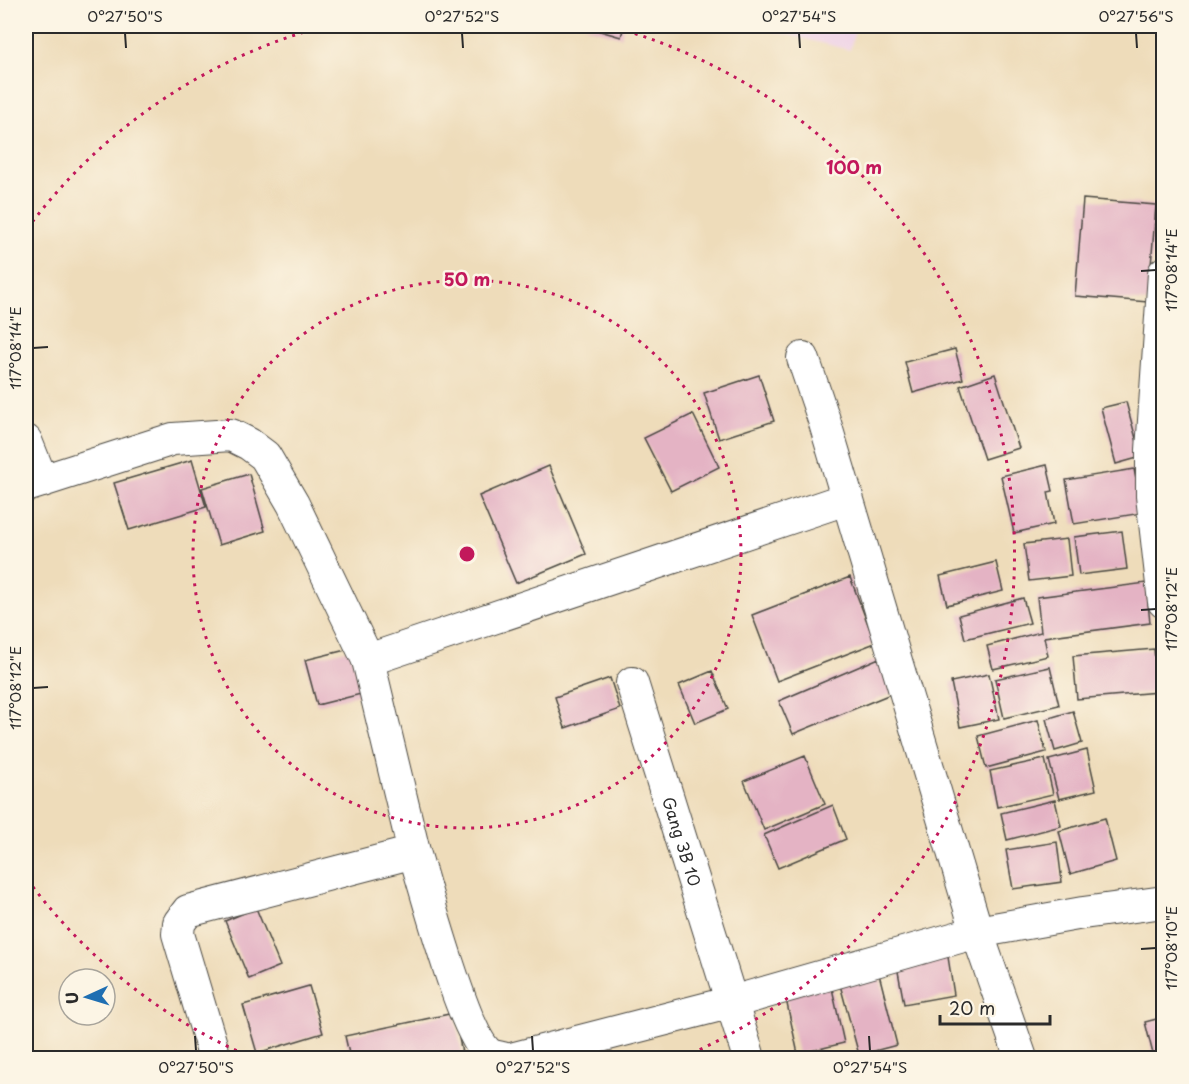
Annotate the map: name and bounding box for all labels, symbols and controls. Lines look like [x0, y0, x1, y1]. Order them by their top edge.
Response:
text: 0°27'50"S [87, 4, 163, 27]
text: 0°27'52"S [425, 4, 499, 27]
text: 0°27'54"S [762, 4, 836, 27]
text: 0°27'56"S [1098, 4, 1174, 27]
text: 100 m [826, 153, 882, 180]
text: 117°08'14"E [1159, 228, 1182, 312]
text: 50 m [444, 265, 490, 292]
text: 117°08'14"E [3, 306, 26, 390]
centre of rings [457, 544, 477, 564]
text: 117°08'12"E [1159, 567, 1182, 651]
text: 117°08'12"E [3, 646, 26, 730]
street label: Gang 3B 10 [657, 793, 708, 889]
text: 117°08'10"E [1159, 906, 1182, 990]
north arrow [57, 967, 117, 1027]
scale bar [940, 988, 1050, 1026]
text: U [59, 991, 83, 1005]
text: 20 m [949, 994, 995, 1021]
text: 0°27'50"S [158, 1055, 234, 1078]
text: 0°27'52"S [496, 1055, 570, 1078]
text: 0°27'54"S [833, 1055, 907, 1078]

